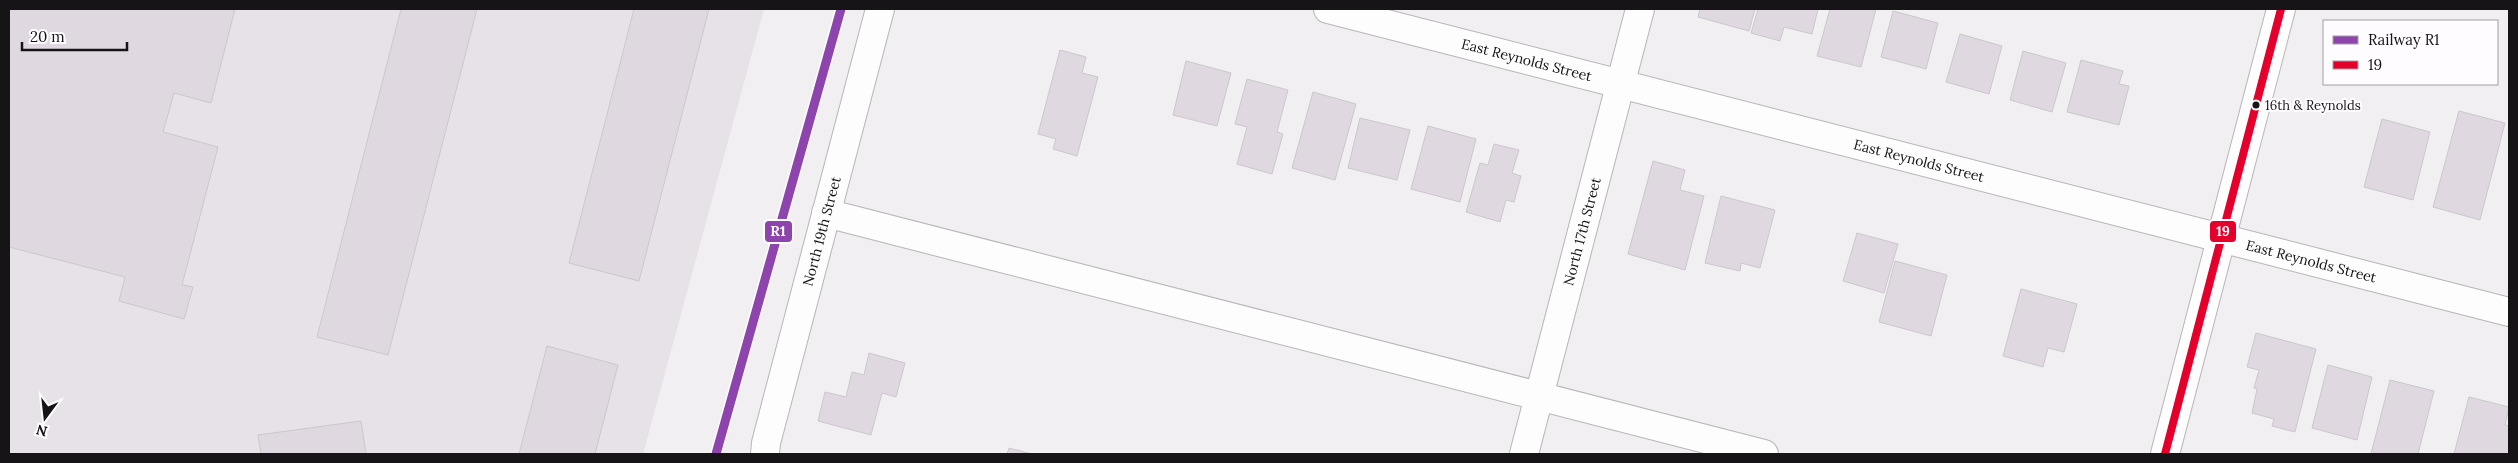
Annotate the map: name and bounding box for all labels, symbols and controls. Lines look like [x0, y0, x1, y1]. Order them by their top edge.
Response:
scale bar [22, 20, 128, 52]
legend [2323, 20, 2498, 85]
text: 20 m [30, 27, 65, 46]
text: Railway R1 [2368, 30, 2440, 49]
street label: East Reynolds Street [1459, 35, 1594, 85]
text: 19 [2368, 55, 2382, 74]
place label: 16th & Reynolds [2265, 97, 2361, 114]
marker: 16th & Reynolds [2251, 100, 2261, 110]
street label: East Reynolds Street [1852, 135, 1987, 186]
street label: North 19th Street [799, 174, 845, 288]
street label: North 17th Street [1559, 175, 1605, 288]
line badge: R1 [764, 220, 793, 243]
line badge: 19 [2209, 220, 2237, 243]
text: R1 [770, 222, 786, 240]
text: 19 [2216, 222, 2230, 240]
street label: East Reynolds Street [2244, 236, 2379, 287]
north arrow [20, 393, 70, 443]
text: N [34, 420, 49, 441]

